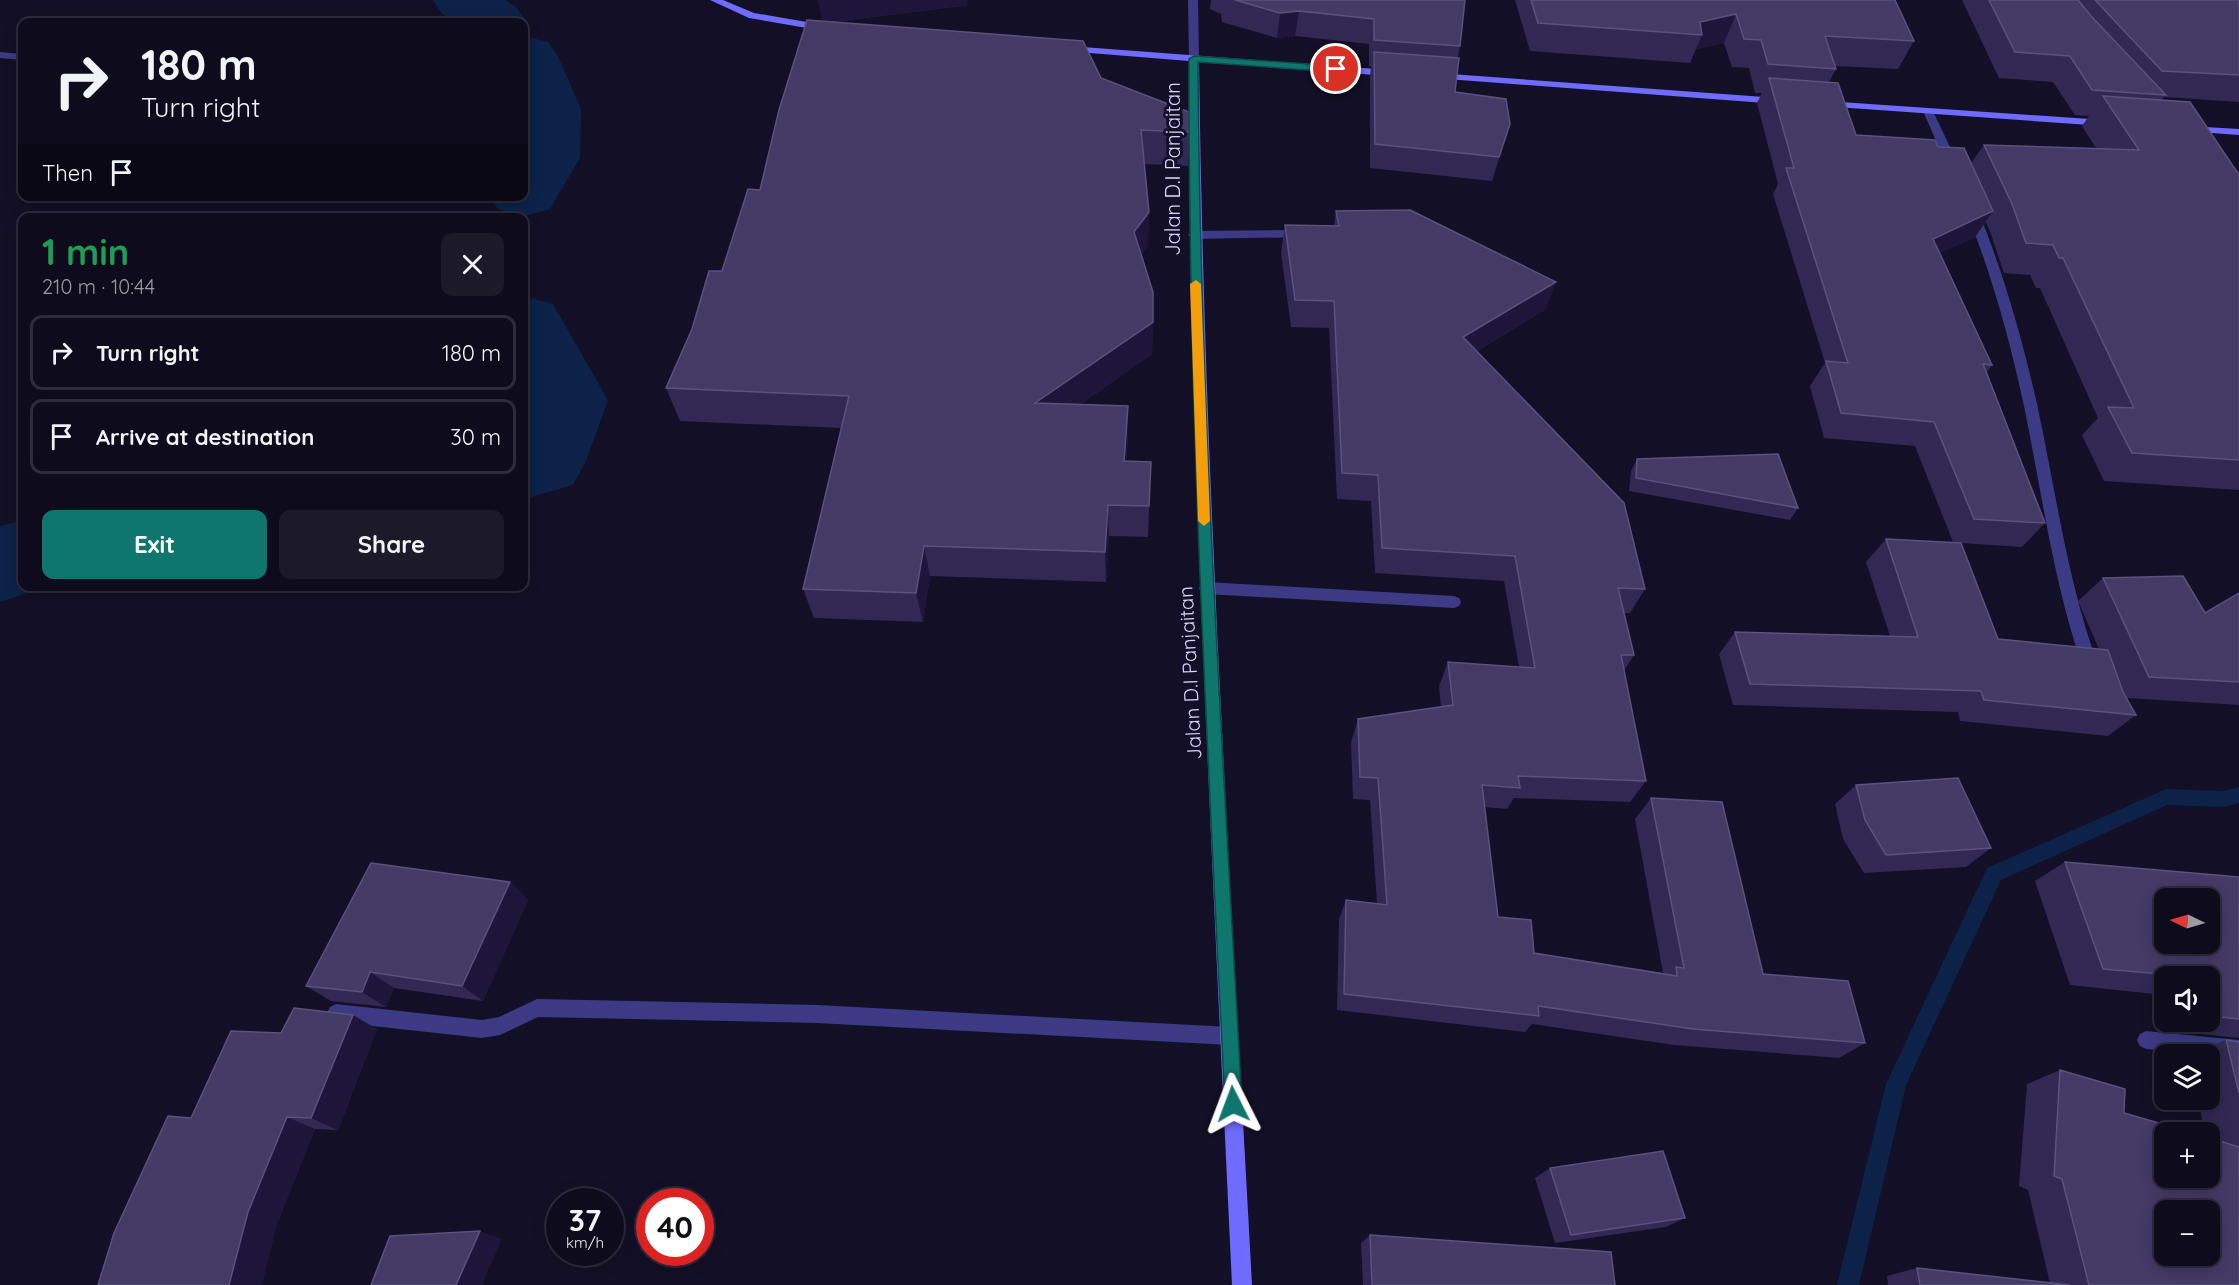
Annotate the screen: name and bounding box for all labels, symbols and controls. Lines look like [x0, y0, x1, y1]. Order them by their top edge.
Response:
text: 180 m [141, 38, 257, 91]
icon: right [42, 42, 120, 120]
pin [1310, 43, 1361, 94]
icon: arrive [1319, 52, 1352, 85]
street label: Jalan D.I Panjaitan [1160, 82, 1185, 256]
text: Turn right [141, 90, 260, 124]
icon: arrive [105, 156, 138, 189]
text: Then [42, 159, 93, 187]
text: 1 min [42, 229, 129, 274]
button: close [441, 233, 504, 296]
text: 210 m · 10:44 [42, 274, 155, 299]
icon: right [45, 336, 78, 369]
text: Turn right [96, 339, 200, 367]
text: 180 m [442, 339, 501, 367]
icon: arrive [45, 420, 78, 453]
text: Arrive at destination [96, 423, 314, 451]
text: 30 m [450, 423, 501, 451]
button: Exit [42, 510, 267, 579]
button: Share [279, 510, 504, 579]
street label: Jalan D.I Panjaitan [1172, 586, 1207, 760]
north arrow [2154, 888, 2220, 954]
map controls [2154, 888, 2220, 1266]
button: sound [2154, 966, 2220, 1032]
button: layers [2154, 1044, 2220, 1110]
position arrow [1201, 1072, 1265, 1136]
button: + [2154, 1122, 2220, 1188]
speed limit sign: 40 [636, 1188, 714, 1266]
button: − [2154, 1200, 2220, 1266]
text: 37 [569, 1201, 601, 1239]
text: km/h [566, 1233, 604, 1252]

